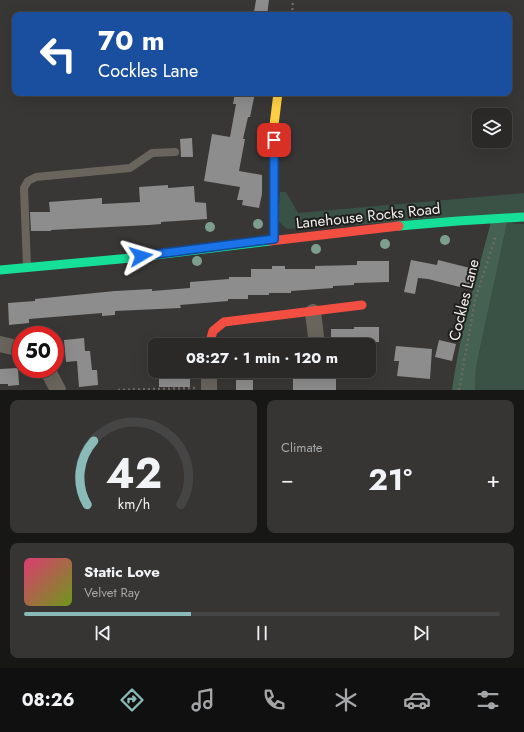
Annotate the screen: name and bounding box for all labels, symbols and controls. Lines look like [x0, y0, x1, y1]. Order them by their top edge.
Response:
text: 70 m [98, 20, 165, 61]
icon: left [32, 28, 84, 80]
text: Cockles Lane [98, 58, 198, 84]
map controls [472, 108, 512, 148]
button: layers [472, 108, 512, 148]
pin [257, 123, 291, 157]
icon: arrive [263, 129, 285, 151]
street label: Lanehouse Rocks Road [295, 197, 441, 235]
position arrow [120, 235, 162, 277]
street label: Cockles Lane [443, 257, 485, 343]
speed limit sign: 50 [12, 326, 64, 378]
text: 08:27 · 1 min · 120 m [186, 347, 338, 369]
text: Climate [281, 438, 322, 457]
text: 42 [105, 442, 162, 503]
text: 21° [368, 458, 412, 501]
text: − [281, 463, 294, 495]
text: + [486, 463, 500, 495]
text: km/h [117, 493, 150, 513]
text: Static Love [84, 561, 160, 583]
text: Velvet Ray [84, 583, 140, 602]
icon: previous [92, 622, 114, 644]
icon: pause [251, 622, 273, 644]
icon: next [410, 622, 432, 644]
icon: directions [118, 686, 146, 714]
icon: music [189, 686, 217, 714]
icon: phone [260, 686, 288, 714]
icon: climate [332, 686, 360, 714]
icon: car [403, 686, 431, 714]
icon: filters [474, 686, 502, 714]
text: 08:26 [22, 687, 75, 713]

